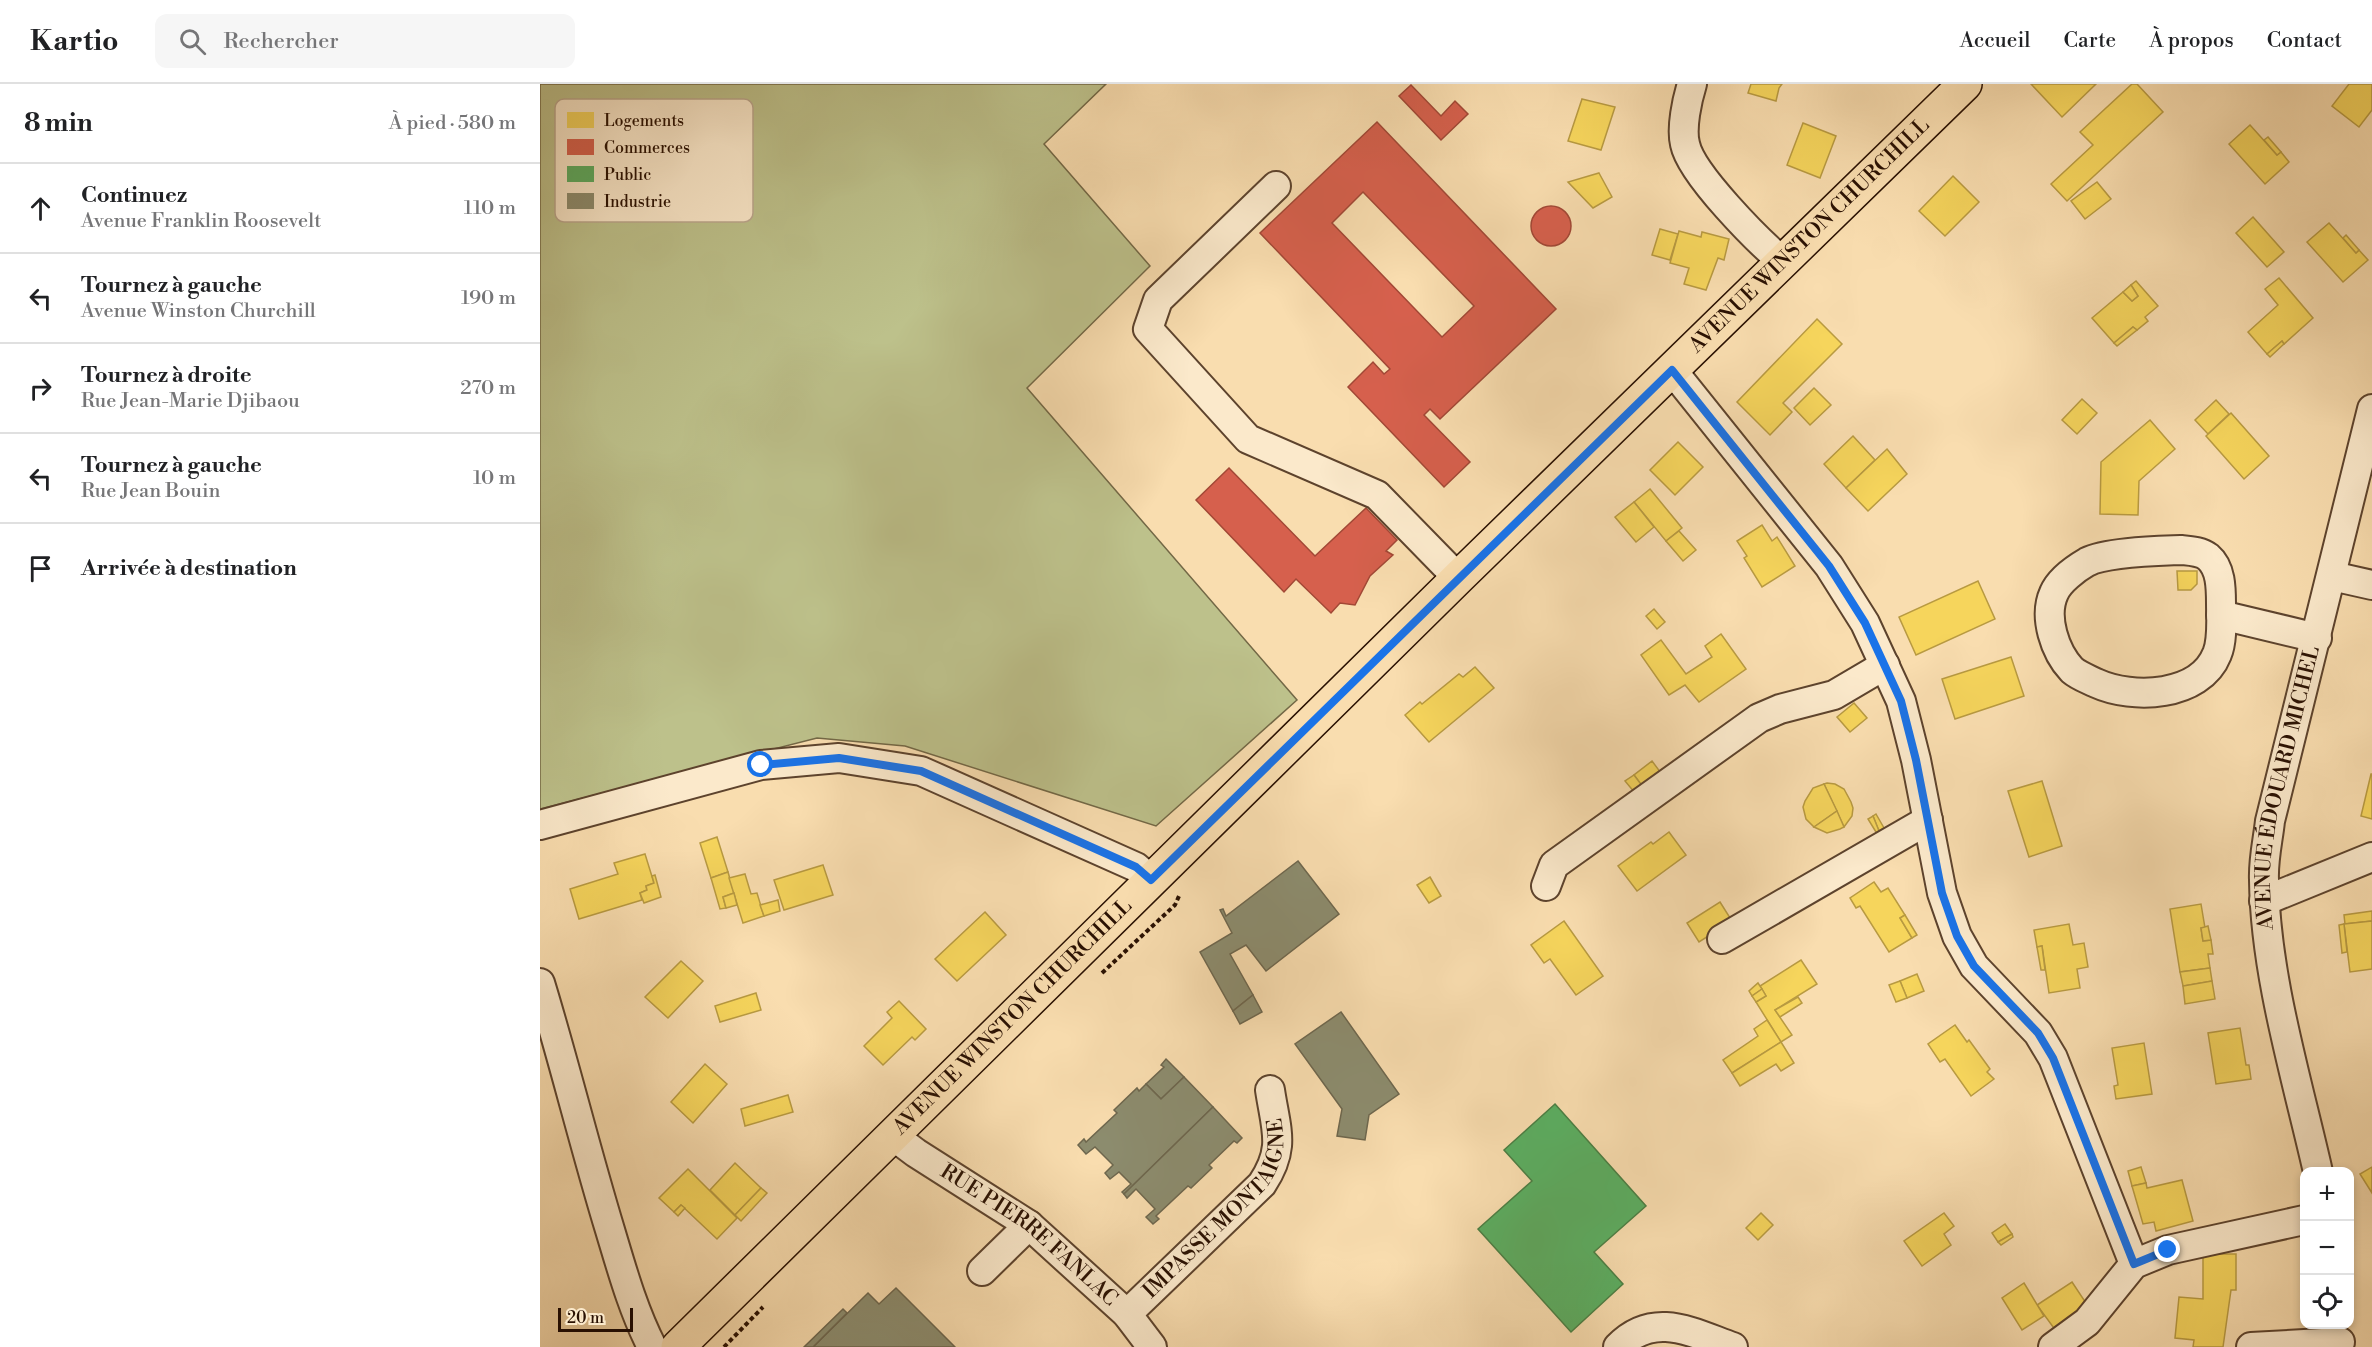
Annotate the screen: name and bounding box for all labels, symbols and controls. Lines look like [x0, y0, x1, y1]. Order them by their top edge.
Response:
search box [155, 14, 575, 68]
text: Kartio [30, 24, 119, 59]
icon: search [176, 25, 209, 58]
text: Rechercher [224, 28, 339, 55]
text: Accueil [1960, 28, 2031, 54]
text: Carte [2064, 28, 2116, 54]
text: À propos [2149, 28, 2234, 54]
text: Contact [2267, 28, 2342, 54]
legend [555, 99, 753, 222]
text: 8 min [24, 107, 93, 139]
text: À pied · 580 m [389, 111, 516, 136]
text: Logements [604, 111, 684, 131]
street label: AVENUE WINSTON CHURCHILL [1683, 113, 1935, 359]
text: Commerces [604, 138, 690, 158]
text: Public [604, 165, 651, 185]
text: Continuez [81, 182, 187, 209]
icon: ahead [24, 192, 57, 225]
text: Industrie [604, 192, 671, 212]
text: 110 m [464, 196, 516, 221]
text: Avenue Franklin Roosevelt [81, 209, 321, 234]
text: Tournez à gauche [81, 272, 262, 299]
icon: left [24, 282, 57, 315]
text: 190 m [461, 286, 516, 311]
text: Avenue Winston Churchill [81, 299, 316, 324]
text: Tournez à droite [81, 362, 252, 389]
icon: right [24, 372, 57, 405]
text: 270 m [460, 376, 516, 401]
text: Rue Jean-Marie Djibaou [81, 389, 300, 414]
text: Tournez à gauche [81, 452, 262, 479]
icon: left [24, 462, 57, 495]
text: 10 m [473, 466, 516, 491]
text: Rue Jean Bouin [81, 479, 220, 504]
icon: arrive [24, 552, 57, 585]
text: Arrivée à destination [81, 555, 297, 582]
street label: AVENUE ÉDOUARD MICHEL [2251, 643, 2326, 932]
route start [747, 751, 773, 777]
street label: AVENUE WINSTON CHURCHILL [887, 893, 1138, 1141]
street label: IMPASSE MONTAIGNE [1138, 1116, 1290, 1304]
street label: RUE PIERRE FANLAC [935, 1159, 1123, 1312]
map controls [2300, 1167, 2354, 1329]
button: + [2300, 1167, 2354, 1221]
button: − [2300, 1221, 2354, 1275]
route end [2154, 1236, 2180, 1262]
button: locate [2300, 1275, 2354, 1329]
scale bar [558, 1305, 633, 1332]
text: 20 m [567, 1308, 604, 1328]

